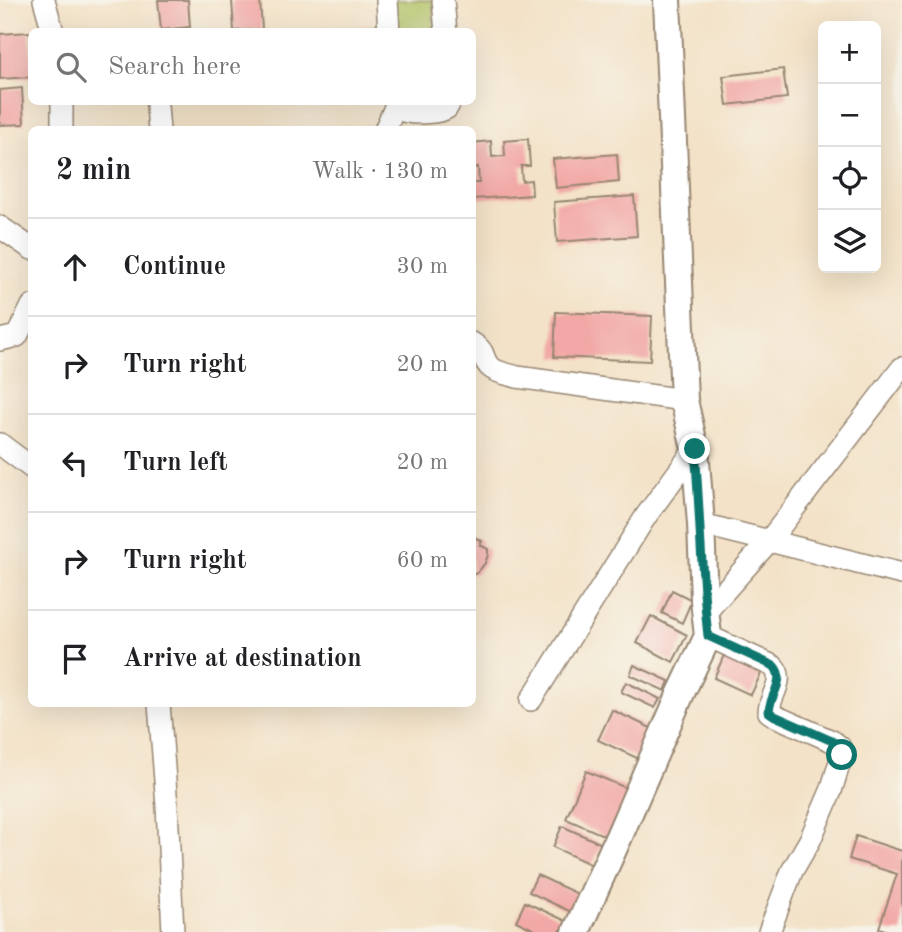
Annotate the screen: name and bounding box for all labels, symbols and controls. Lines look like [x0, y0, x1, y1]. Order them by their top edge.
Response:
map controls [818, 21, 881, 273]
button: + [818, 21, 881, 84]
search box [28, 28, 476, 105]
icon: search [52, 48, 90, 86]
text: Search here [108, 54, 241, 80]
button: − [818, 84, 881, 147]
button: locate [818, 147, 881, 210]
text: 2 min [56, 156, 131, 186]
text: Walk · 130 m [312, 160, 448, 183]
button: layers [818, 210, 881, 273]
icon: ahead [56, 248, 94, 286]
text: Continue [123, 254, 226, 280]
text: 30 m [397, 255, 448, 278]
icon: right [56, 346, 94, 384]
text: Turn right [123, 352, 246, 378]
text: 20 m [397, 353, 448, 376]
route end [679, 433, 710, 464]
icon: left [56, 444, 94, 482]
text: Turn left [123, 450, 228, 476]
text: 20 m [397, 451, 448, 474]
icon: right [56, 542, 94, 580]
text: Turn right [123, 548, 246, 574]
text: 60 m [397, 549, 448, 572]
icon: arrive [56, 640, 94, 678]
text: Arrive at destination [123, 646, 362, 672]
route start [826, 739, 857, 770]

